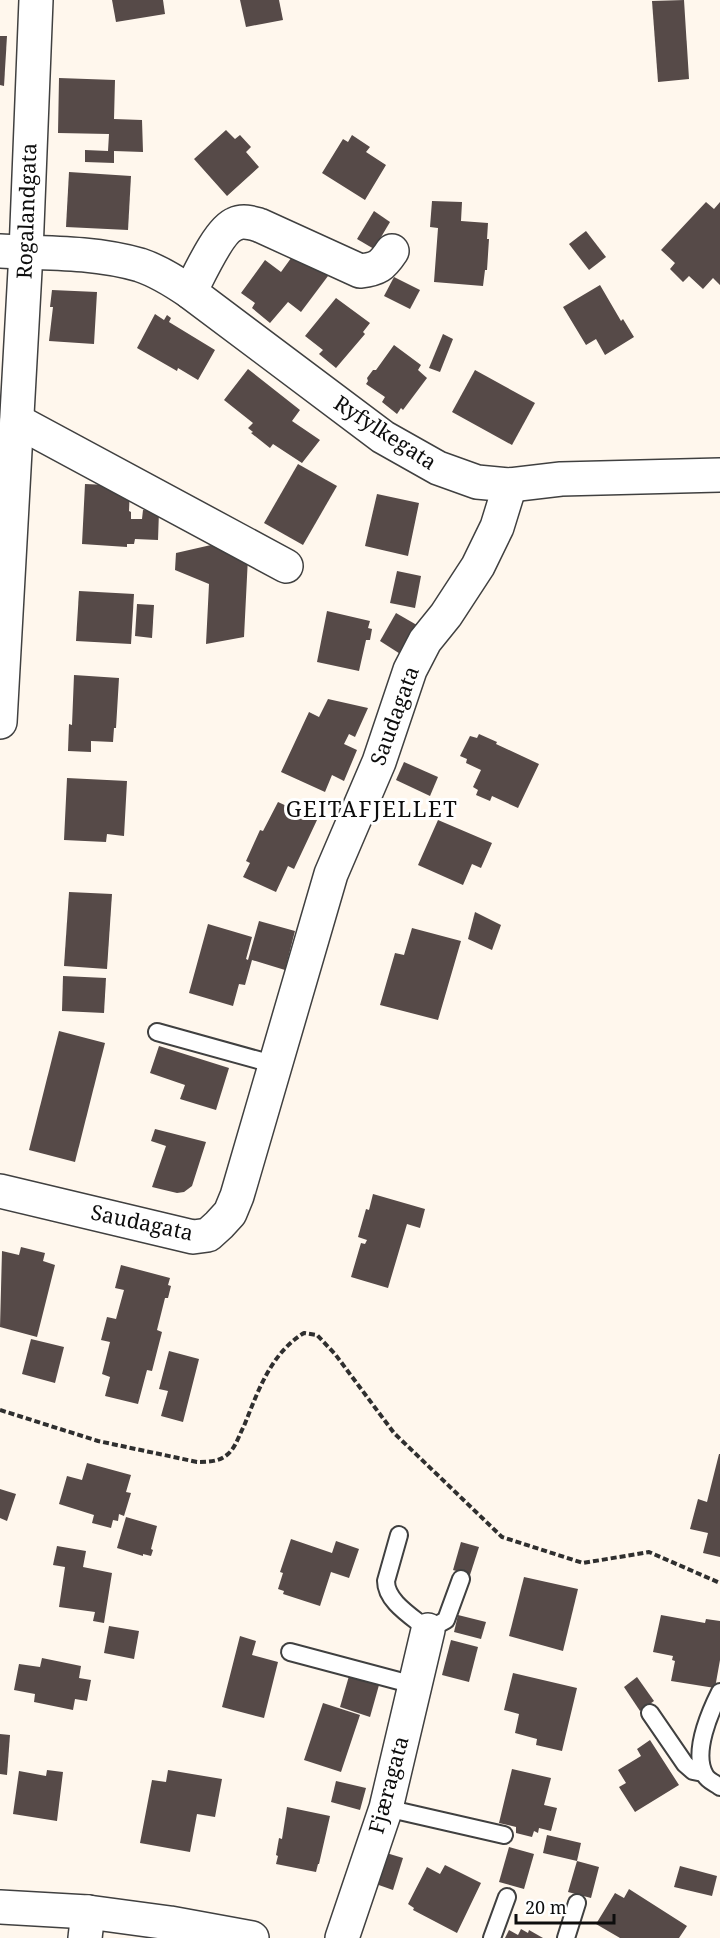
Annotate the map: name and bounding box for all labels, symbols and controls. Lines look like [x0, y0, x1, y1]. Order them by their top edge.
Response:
street label: Rogalandgata [10, 142, 42, 279]
street label: Ryfylkegata [329, 389, 442, 476]
street label: Saudagata [363, 662, 425, 769]
district label: GEITAFJELLET [286, 793, 458, 823]
street label: Saudagata [89, 1198, 196, 1246]
street label: Fjæragata [362, 1733, 414, 1837]
scale bar [516, 1887, 614, 1925]
text: 20 m [525, 1895, 567, 1919]

